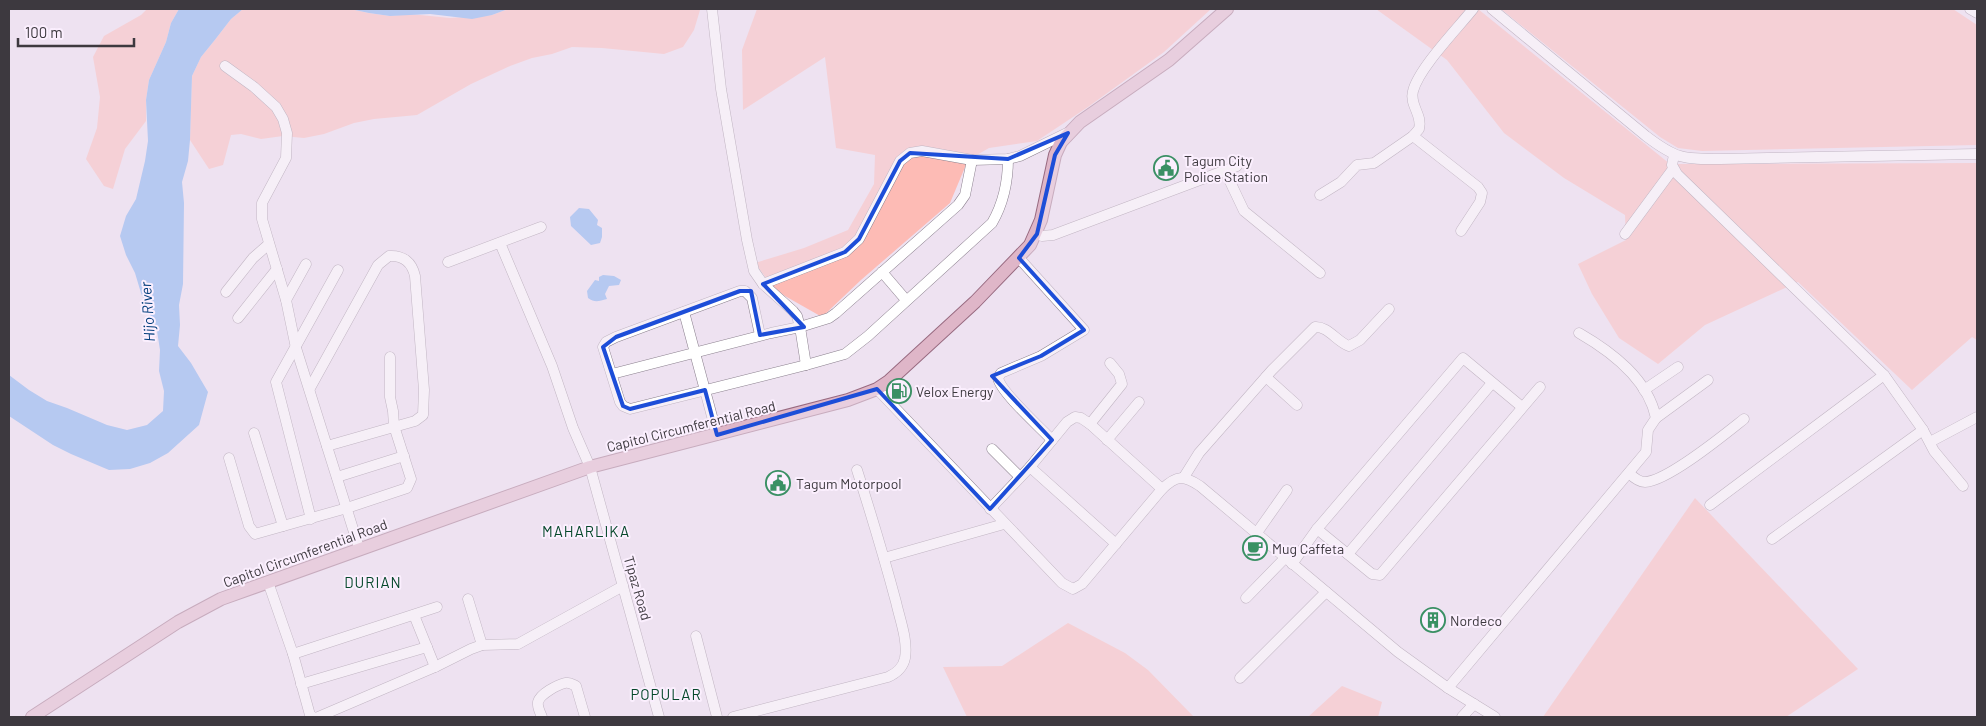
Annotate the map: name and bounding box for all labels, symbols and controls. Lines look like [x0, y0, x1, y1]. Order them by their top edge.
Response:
scale bar [18, 15, 134, 47]
text: 100 m [25, 23, 63, 41]
place label: Tagum City Police Station [1184, 152, 1268, 185]
public building icon: Tagum City Police Station [1153, 155, 1179, 181]
water label: Hijo River [136, 281, 158, 343]
fuel station icon: Velox Energy [886, 378, 912, 404]
place label: Velox Energy [916, 383, 994, 400]
street label: Capitol Circumferential Road [605, 397, 777, 455]
public building icon: Tagum Motorpool [765, 470, 791, 496]
place label: Tagum Motorpool [796, 475, 902, 492]
street label: Capitol Circumferential Road [221, 515, 389, 591]
district label: MAHARLIKA [542, 522, 630, 540]
cafe icon: Mug Caffeta [1242, 535, 1268, 561]
place label: Mug Caffeta [1272, 540, 1344, 557]
street label: Tipaz Road [621, 554, 655, 622]
district label: DURIAN [344, 573, 402, 591]
building icon: Nordeco [1420, 607, 1446, 633]
place label: Nordeco [1450, 612, 1502, 629]
district label: POPULAR [630, 685, 702, 703]

